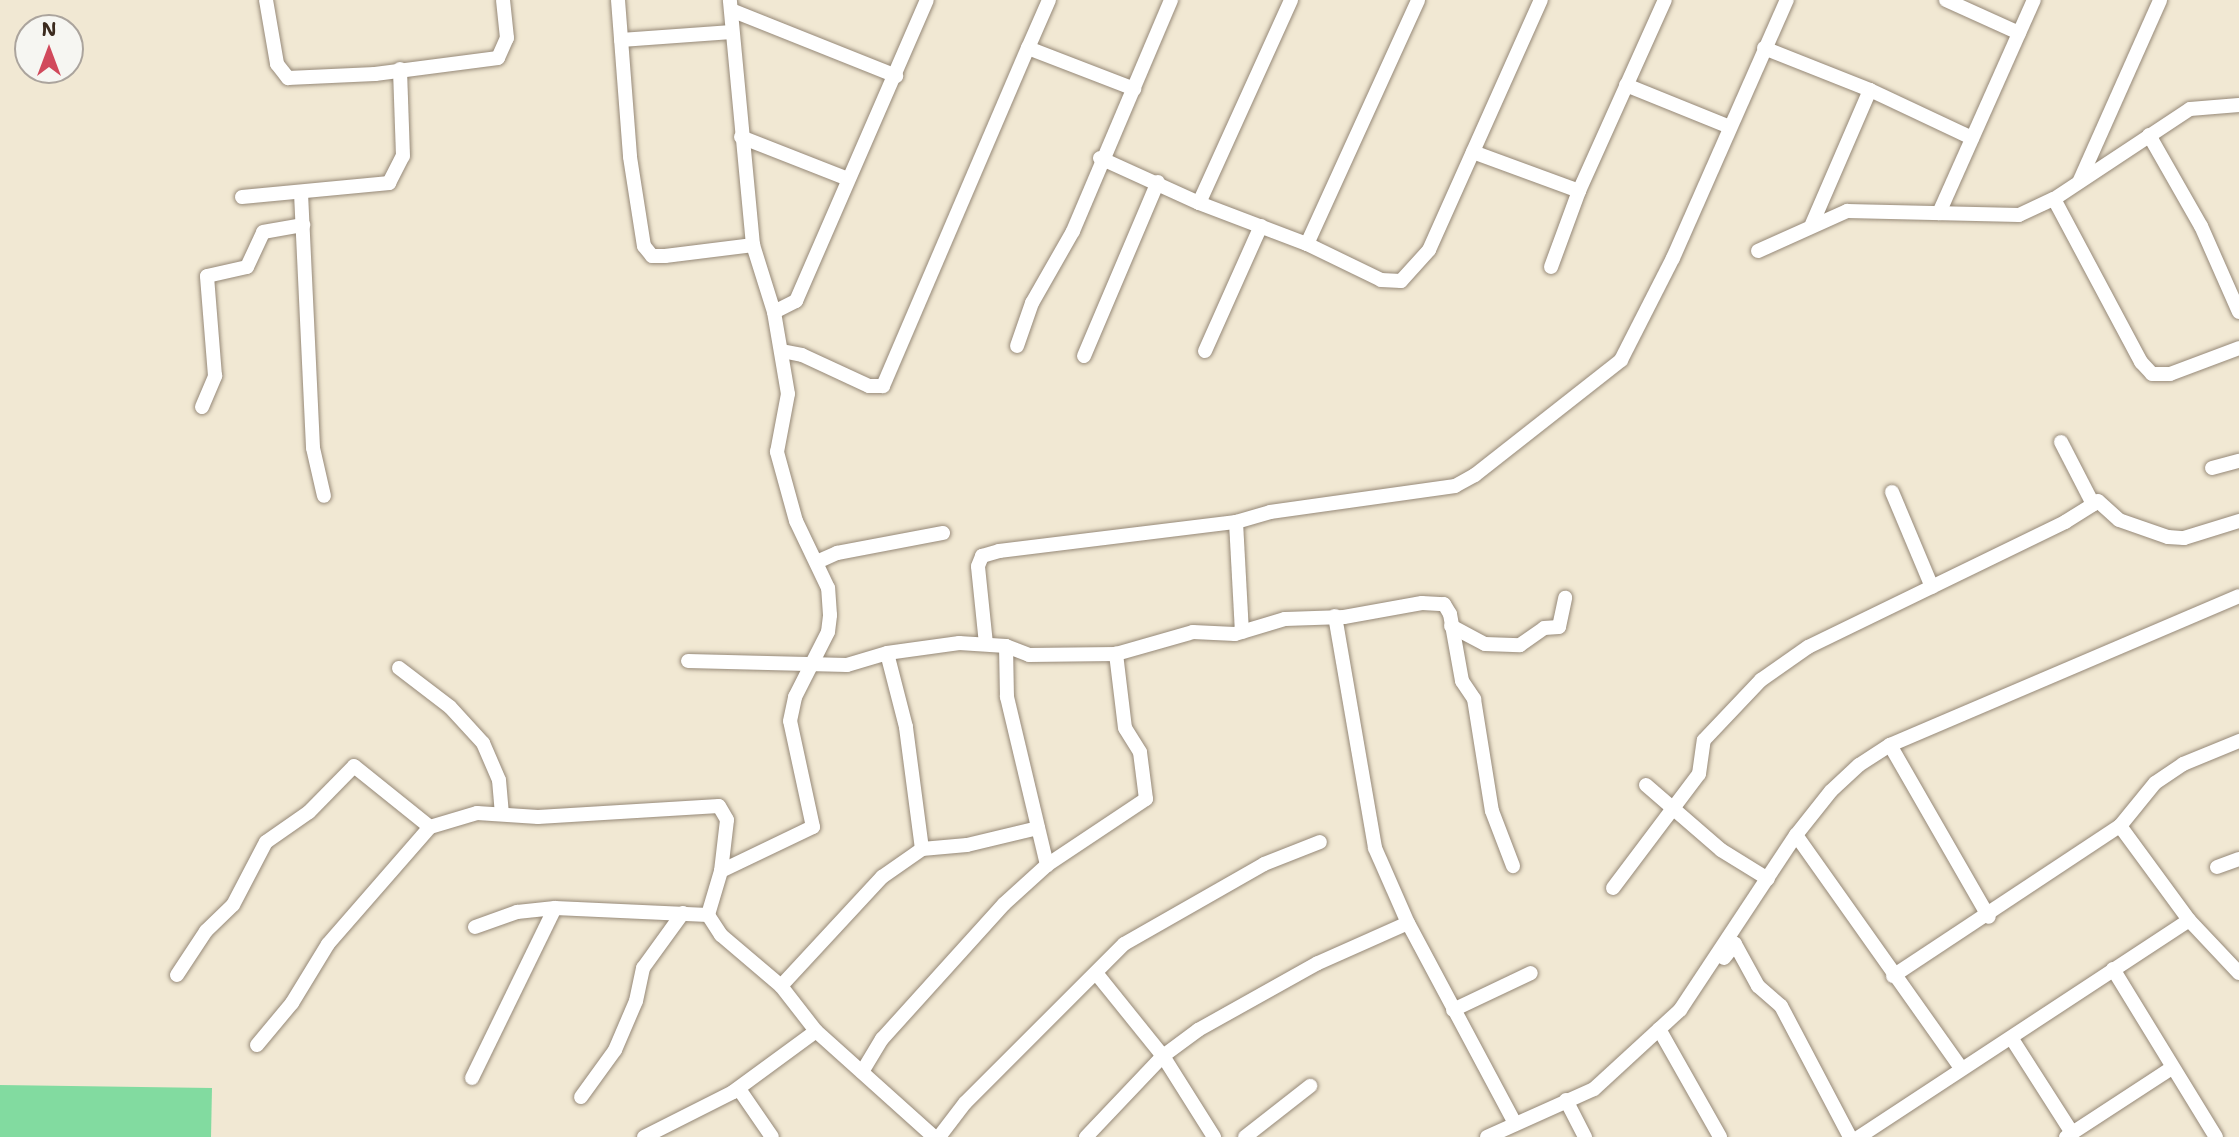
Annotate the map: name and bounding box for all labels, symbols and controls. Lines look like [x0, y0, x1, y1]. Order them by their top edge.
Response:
north arrow [14, 14, 84, 84]
text: N [41, 17, 57, 42]

